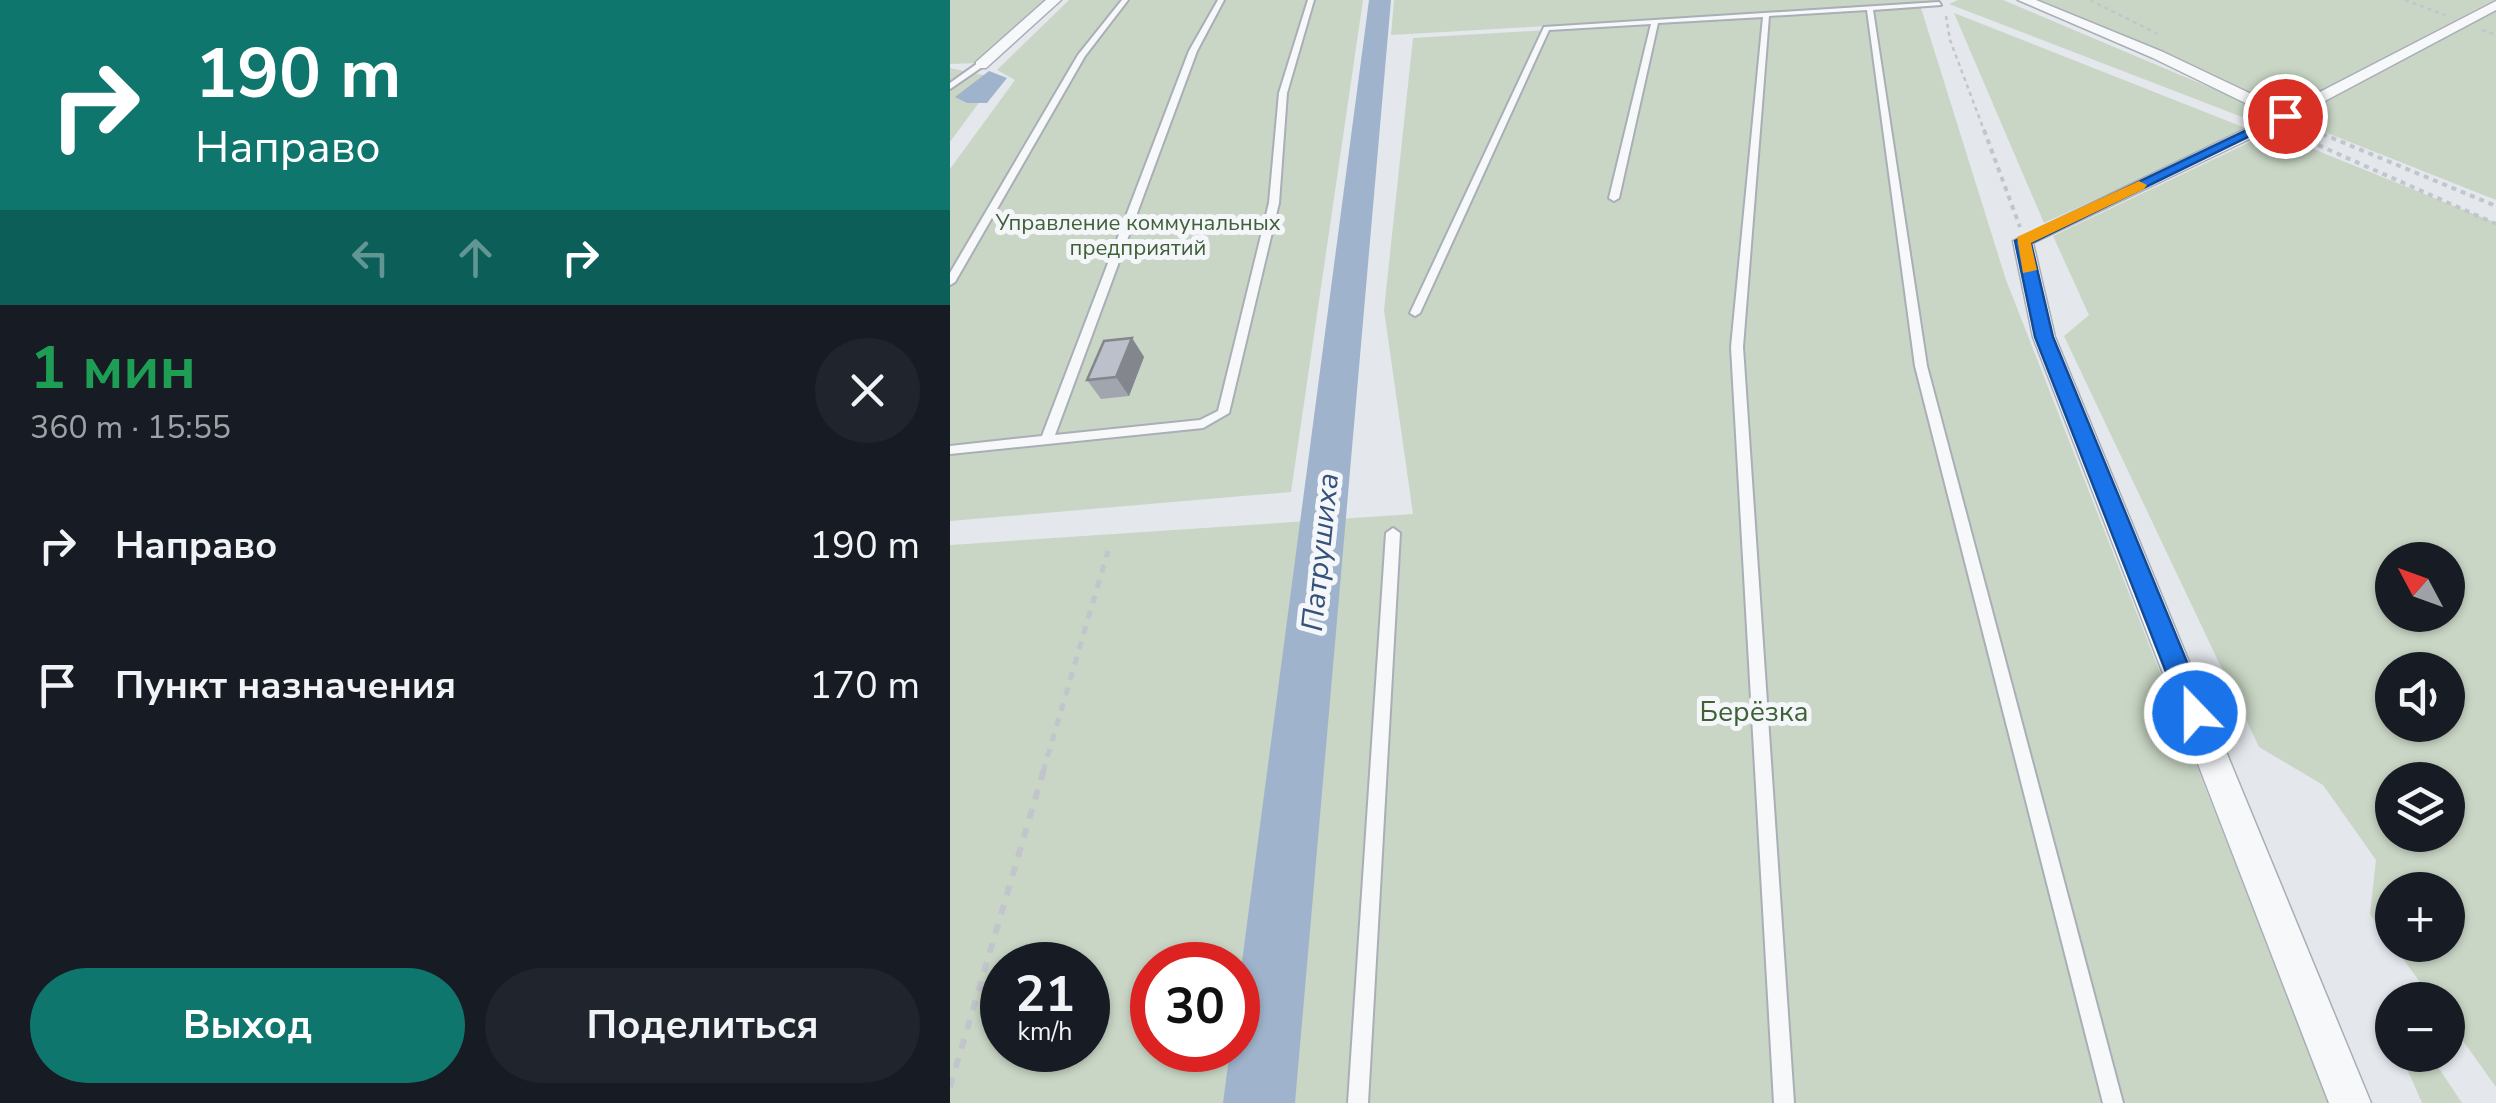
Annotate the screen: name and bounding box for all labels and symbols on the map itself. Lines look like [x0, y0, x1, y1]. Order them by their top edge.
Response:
pin [2243, 74, 2328, 159]
park label: Управление коммунальных предприятий [994, 208, 1281, 263]
water label: Патрушиха [1292, 471, 1349, 633]
north arrow [2375, 542, 2465, 632]
position arrow [2143, 661, 2247, 765]
park label: Берёзка [1699, 693, 1809, 731]
speed limit sign: 30 [1130, 942, 1260, 1072]

